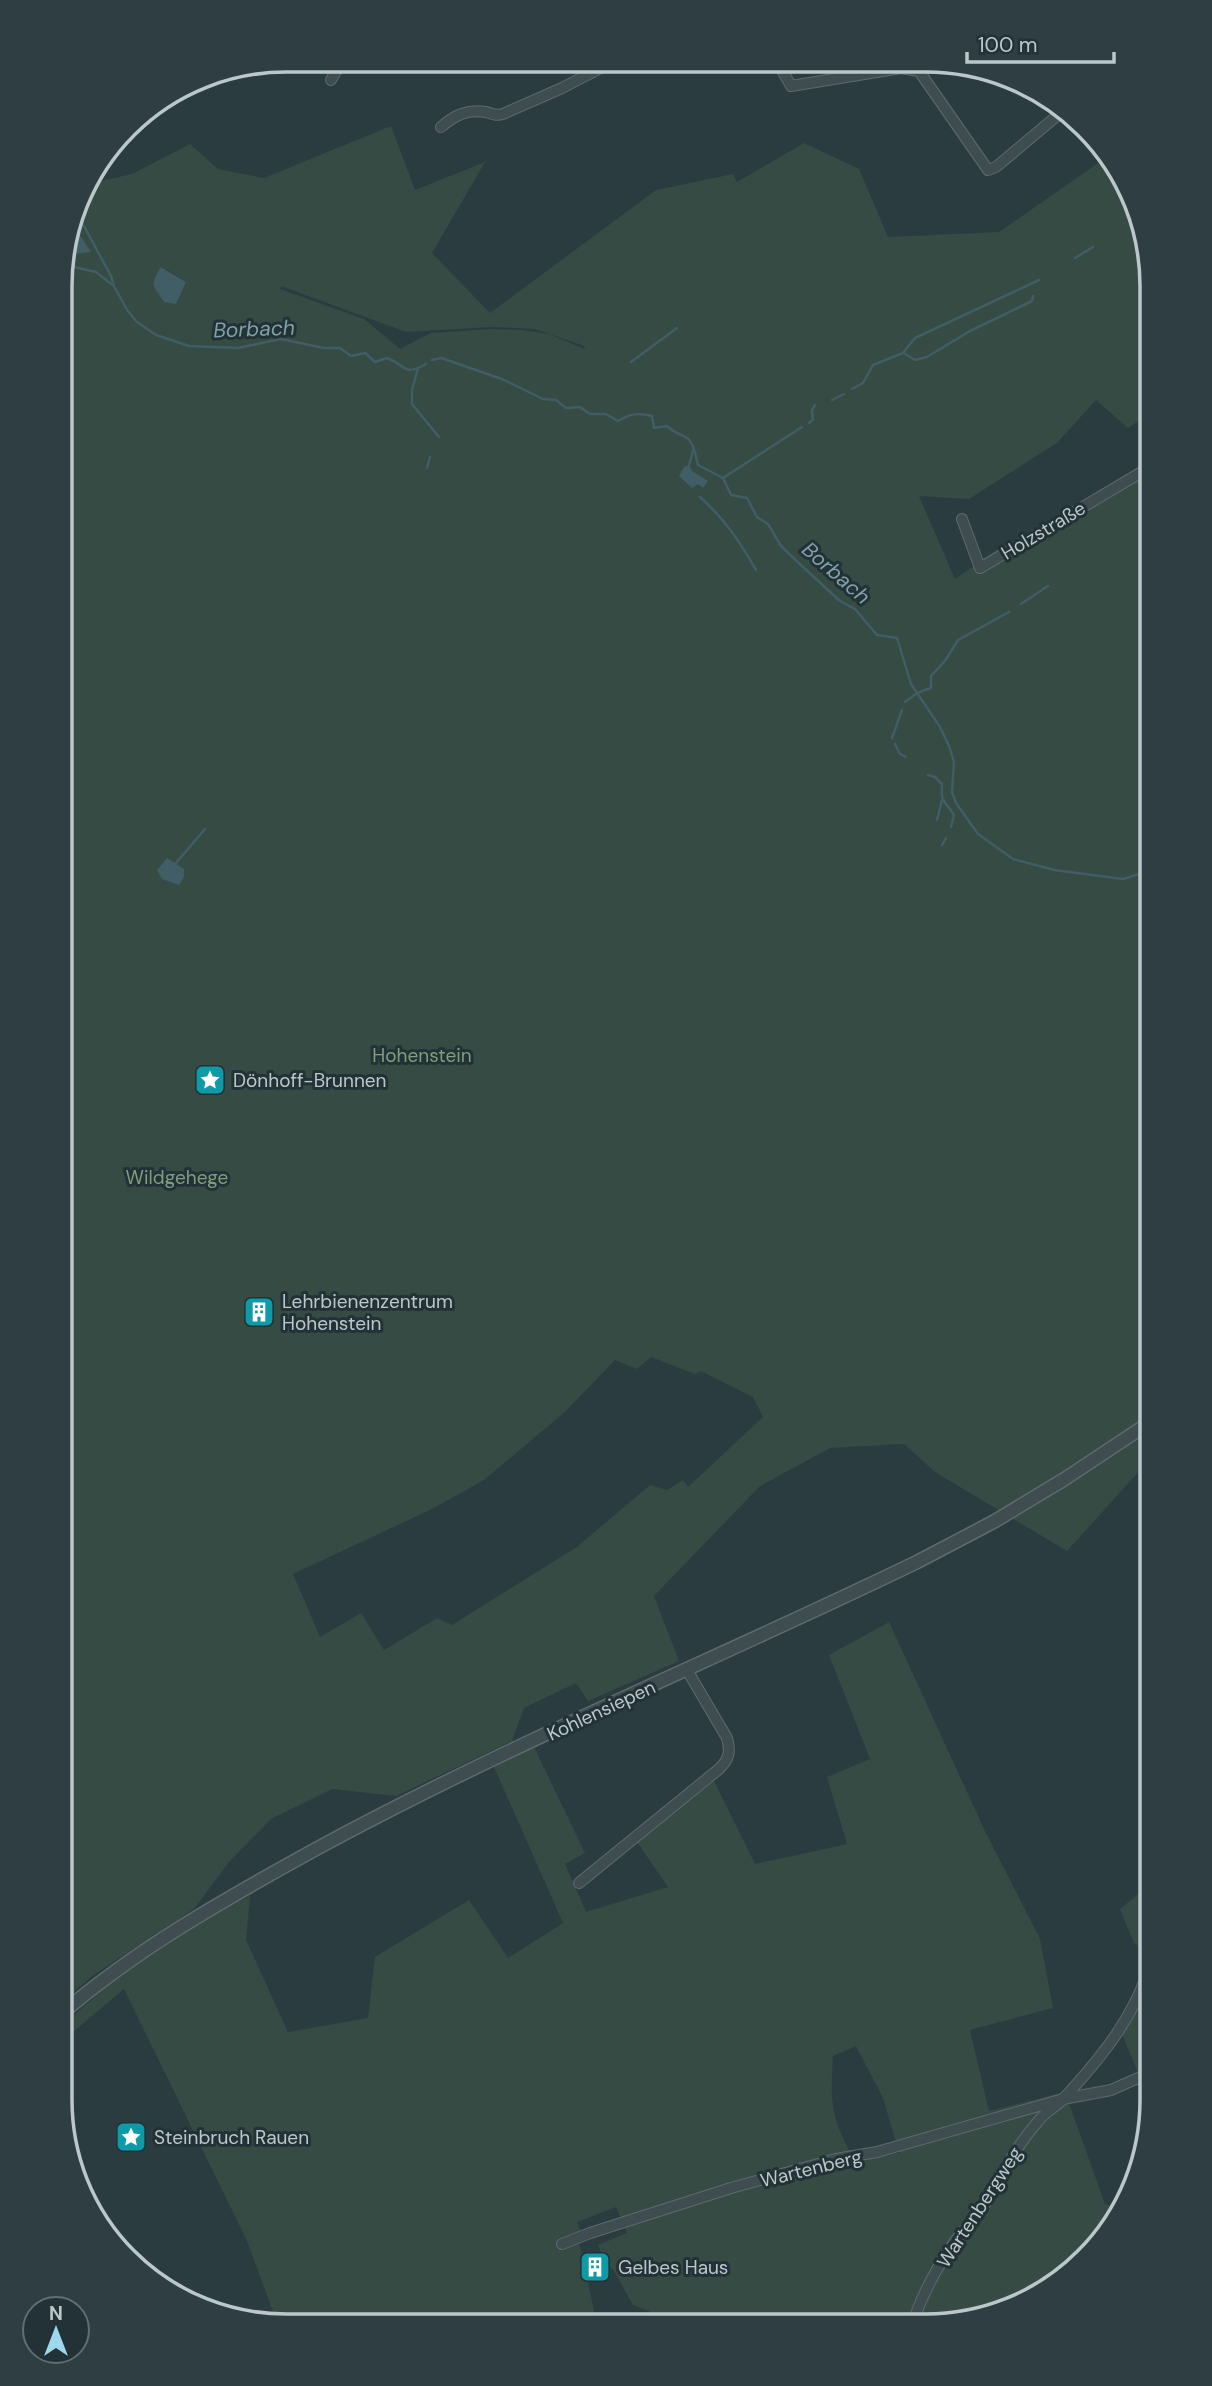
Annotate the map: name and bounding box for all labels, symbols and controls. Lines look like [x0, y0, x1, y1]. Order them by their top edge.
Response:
scale bar [967, 21, 1114, 65]
text: 100 m [978, 31, 1038, 59]
water label: Borbach [213, 314, 295, 344]
street label: Holzstraße [996, 495, 1090, 565]
water label: Borbach [796, 536, 876, 610]
park label: Hohenstein [372, 1043, 472, 1068]
place icon: Dönhoff-Brunnen [193, 1063, 227, 1097]
place label: Dönhoff-Brunnen [233, 1068, 387, 1093]
park label: Wildgehege [126, 1165, 228, 1190]
place label: Lehrbienenzentrum Hohenstein [282, 1289, 453, 1336]
building icon: Lehrbienenzentrum Hohenstein [242, 1295, 276, 1329]
street label: Kohlensiepen [543, 1674, 660, 1747]
place icon: Steinbruch Rauen [114, 2120, 148, 2154]
place label: Steinbruch Rauen [154, 2125, 309, 2150]
street label: Wartenbergweg [931, 2142, 1028, 2272]
street label: Wartenberg [758, 2144, 865, 2193]
building icon: Gelbes Haus [578, 2250, 612, 2284]
place label: Gelbes Haus [618, 2255, 728, 2280]
north arrow [21, 2295, 91, 2365]
text: N [49, 2301, 63, 2326]

